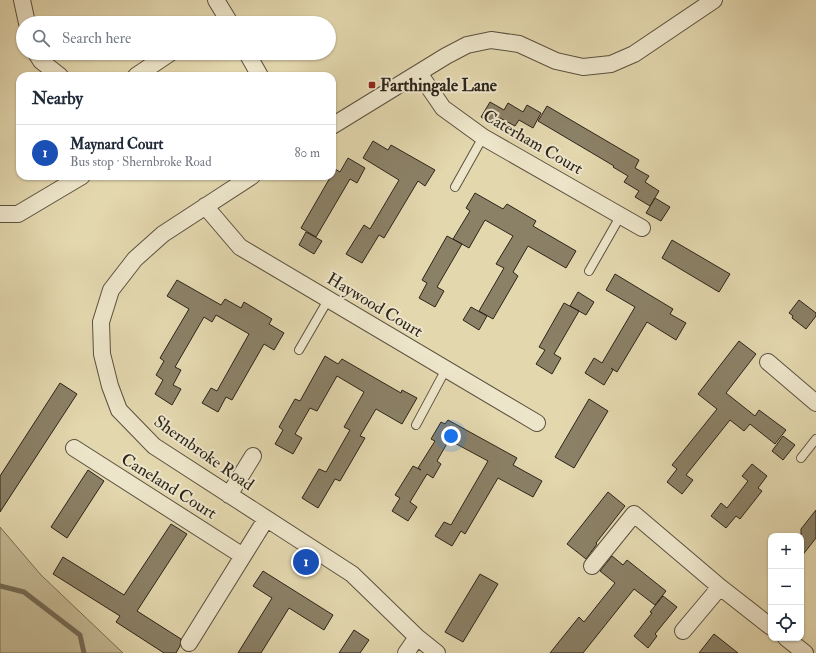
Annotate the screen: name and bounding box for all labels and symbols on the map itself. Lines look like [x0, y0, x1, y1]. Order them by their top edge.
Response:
place label: Farthingale Lane [380, 75, 498, 97]
marker: Farthingale Lane [367, 80, 377, 90]
street label: Caterham Court [479, 105, 587, 179]
street label: Haywood Court [323, 268, 427, 343]
street label: Shernbroke Road [150, 411, 259, 496]
your location [441, 426, 461, 446]
street label: Caneland Court [117, 448, 221, 524]
pin: 1 [293, 547, 319, 577]

